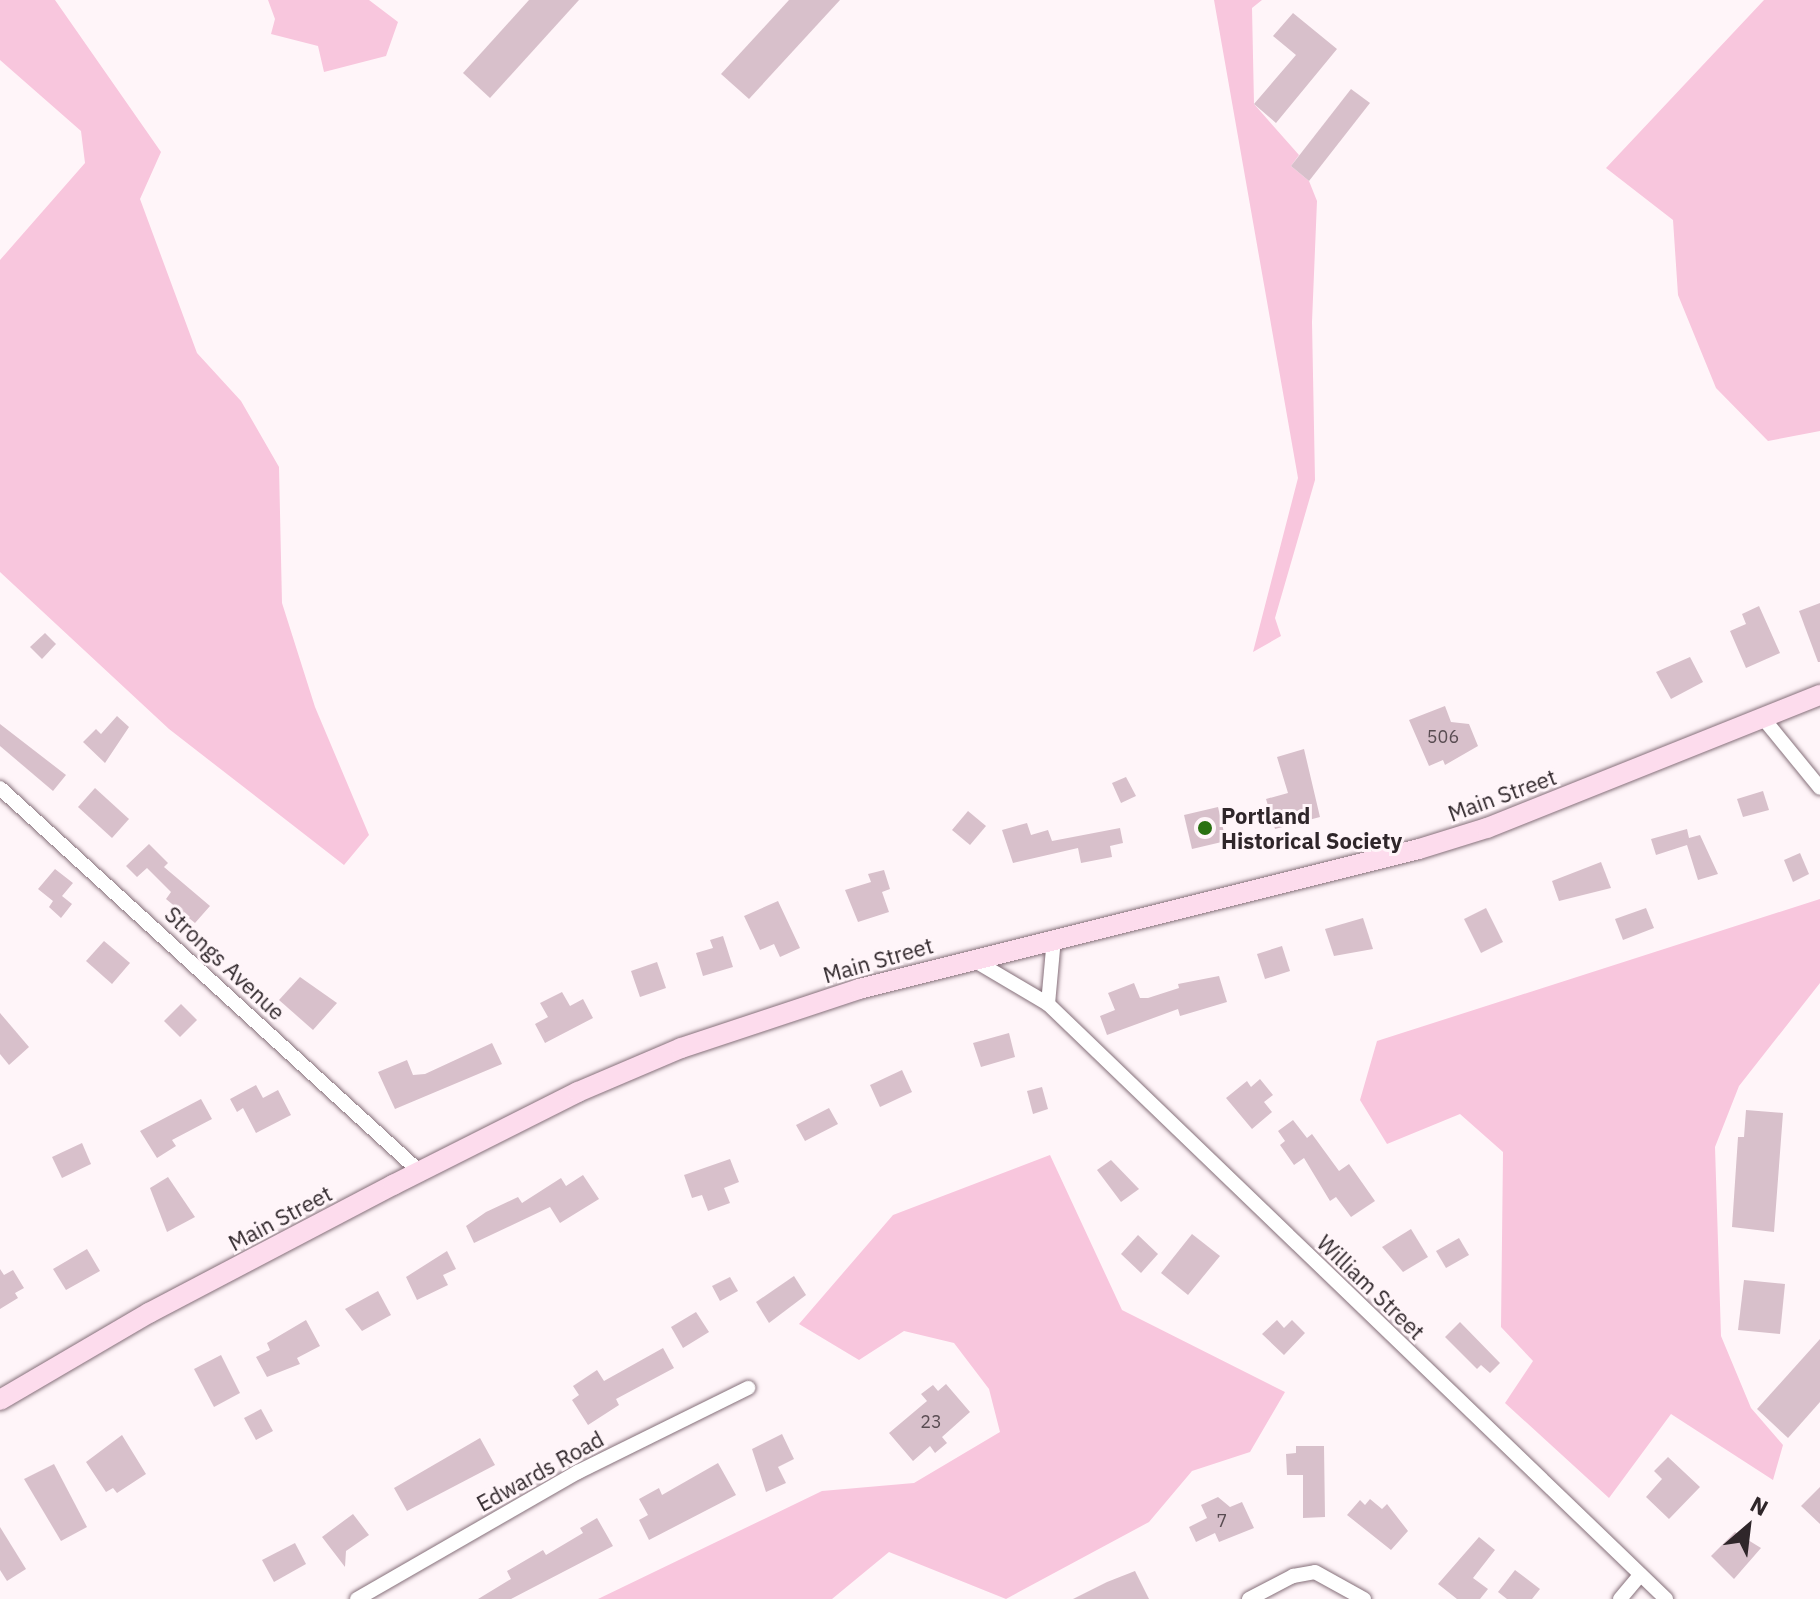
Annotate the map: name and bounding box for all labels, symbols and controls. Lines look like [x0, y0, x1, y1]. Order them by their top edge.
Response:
house number: 506 [1427, 726, 1459, 748]
street label: Main Street [1444, 763, 1560, 827]
place label: Portland Historical Society [1221, 802, 1402, 854]
marker: Portland Historical Society [1196, 819, 1214, 837]
street label: Strongs Avenue [160, 901, 290, 1025]
street label: Main Street [820, 932, 936, 988]
street label: Main Street [224, 1180, 336, 1256]
street label: William Street [1312, 1229, 1430, 1345]
house number: 23 [920, 1411, 942, 1433]
street label: Edwards Road [472, 1425, 608, 1517]
north arrow [1708, 1487, 1788, 1567]
text: N [1746, 1489, 1773, 1522]
house number: 7 [1217, 1510, 1227, 1532]

